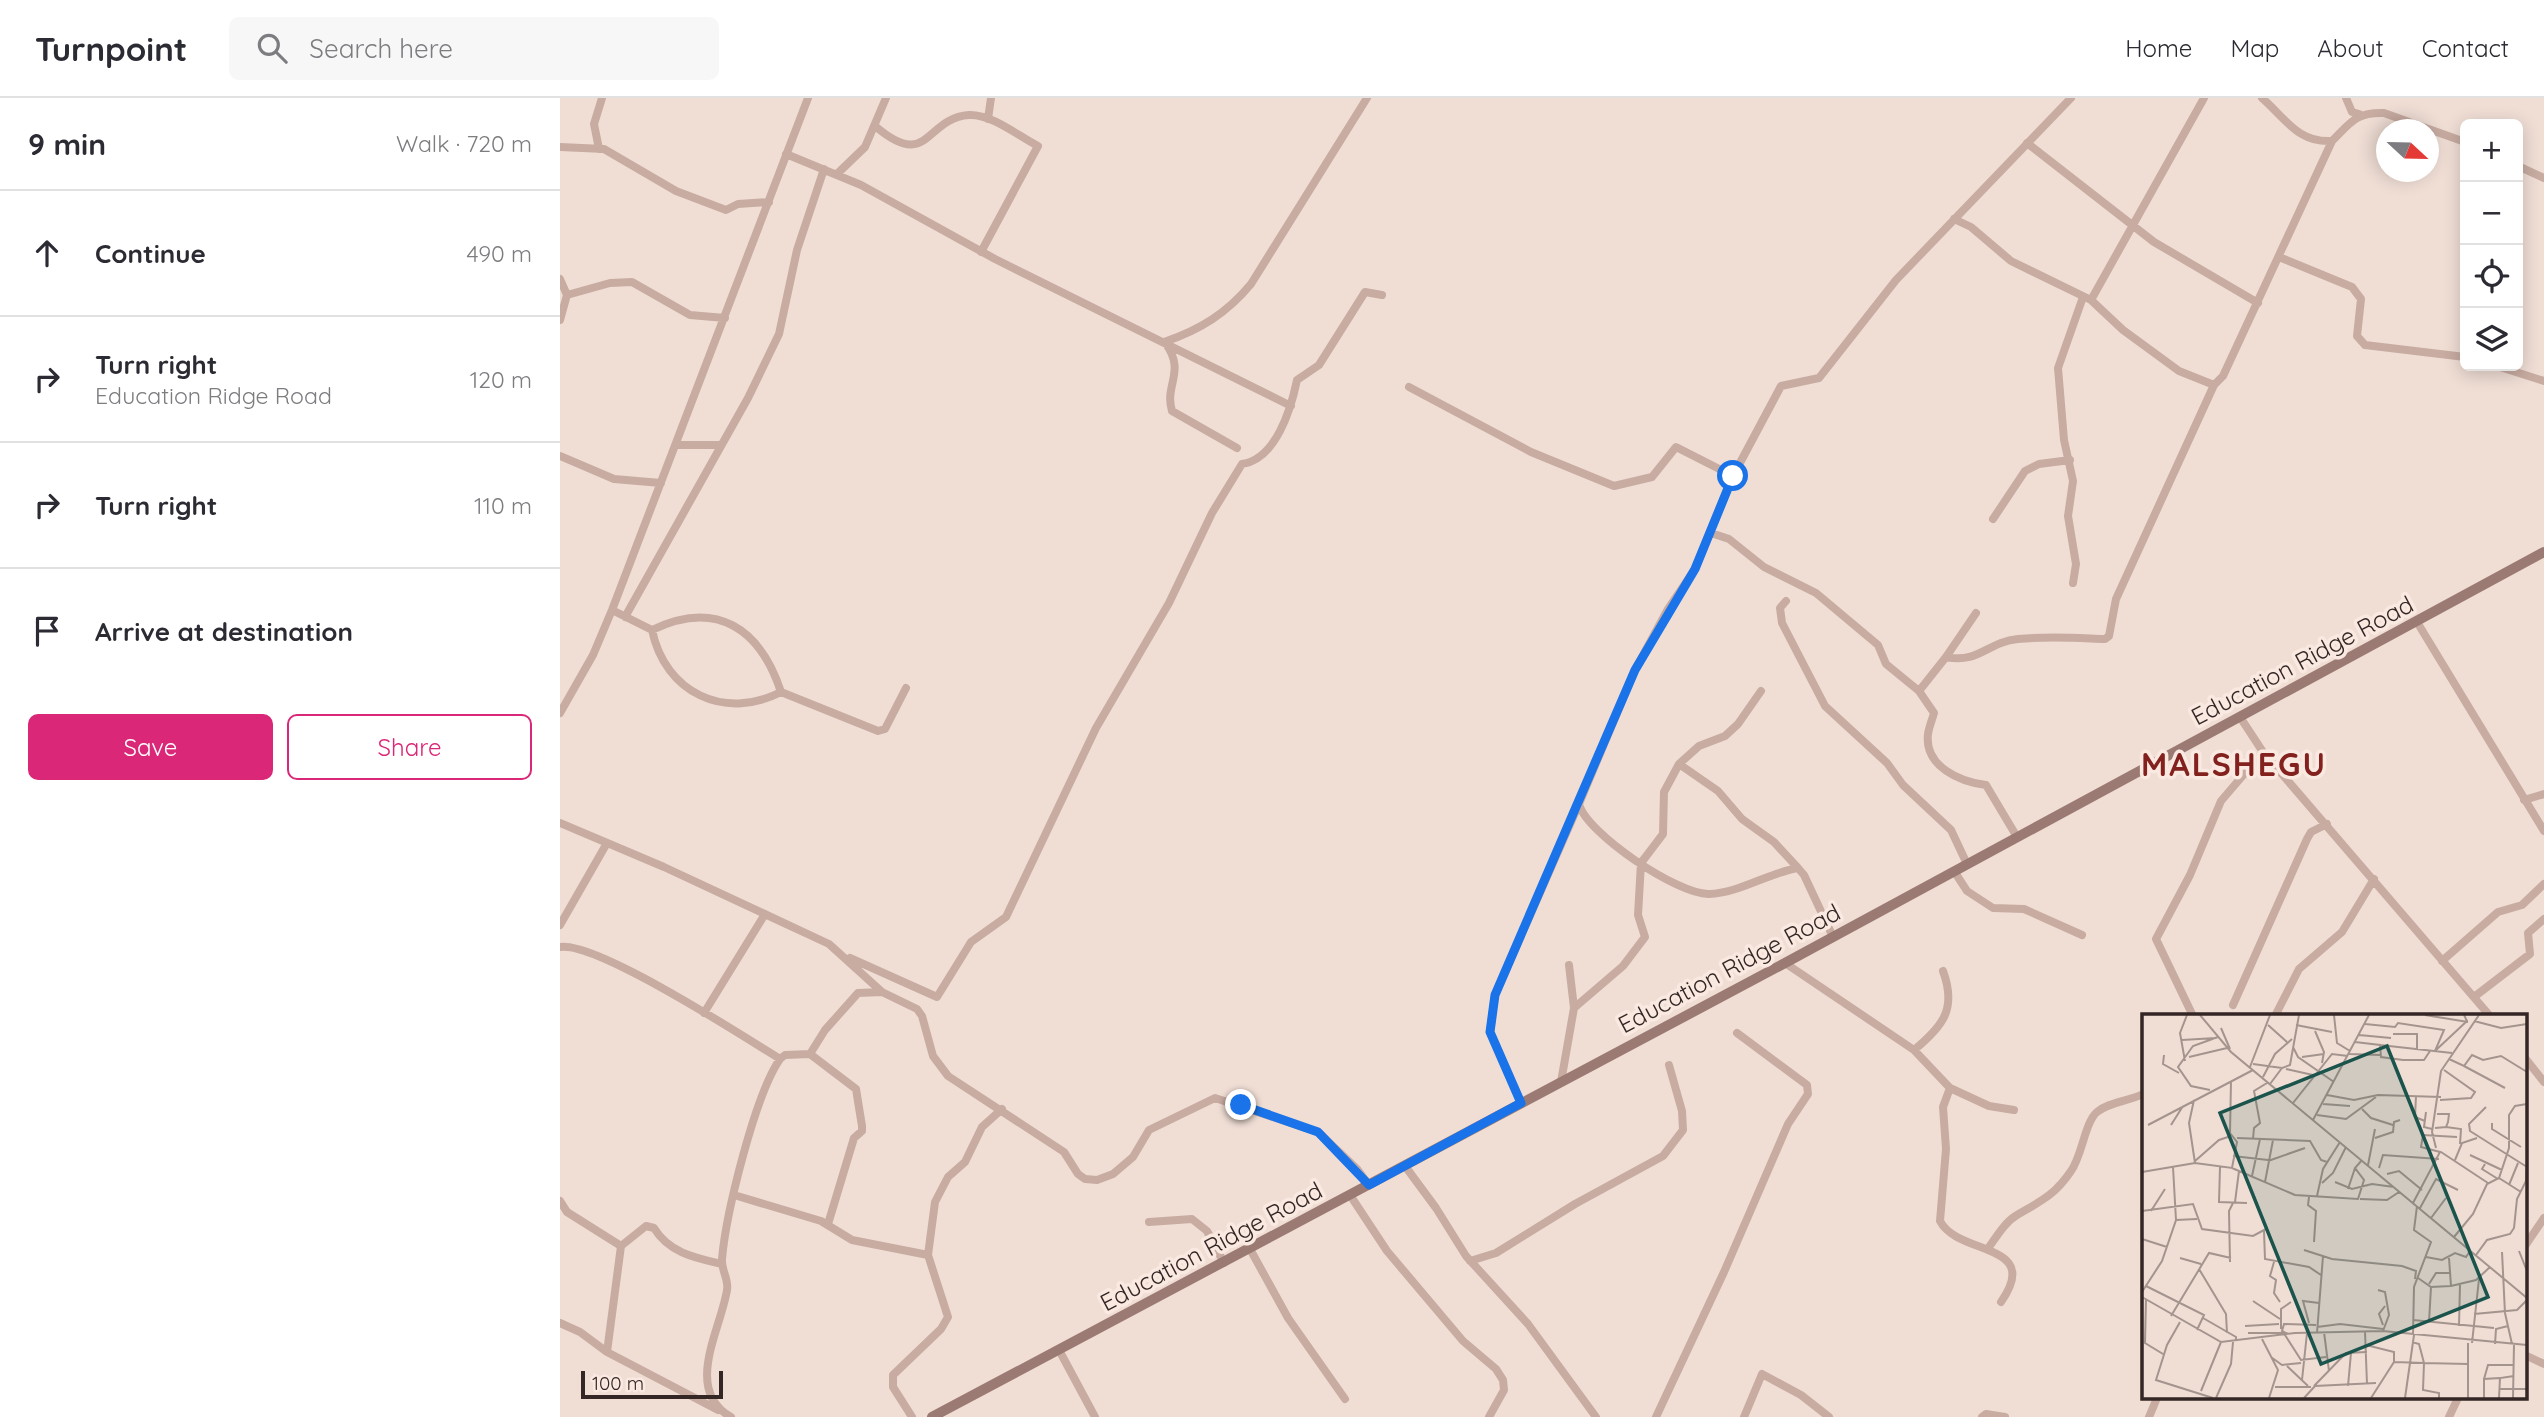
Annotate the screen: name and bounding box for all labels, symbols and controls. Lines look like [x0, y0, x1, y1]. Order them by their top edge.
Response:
search box [229, 17, 719, 80]
text: Turnpoint [35, 28, 187, 69]
icon: search [253, 29, 291, 67]
text: Search here [309, 32, 453, 65]
text: Home [2125, 33, 2192, 63]
text: Map [2230, 33, 2279, 63]
text: About [2317, 33, 2384, 63]
text: Contact [2422, 33, 2509, 63]
north arrow [2376, 119, 2439, 182]
map controls [2460, 119, 2523, 371]
button: + [2460, 119, 2523, 182]
text: 9 min [28, 125, 106, 163]
text: Walk · 720 m [396, 129, 532, 158]
button: − [2460, 182, 2523, 245]
icon: ahead [28, 234, 66, 272]
text: Continue [95, 237, 206, 270]
text: 490 m [467, 239, 532, 268]
button: locate [2460, 245, 2523, 308]
button: layers [2460, 308, 2523, 371]
text: Turn right [95, 348, 217, 381]
icon: right [28, 360, 66, 398]
text: 120 m [470, 365, 532, 394]
text: Education Ridge Road [95, 381, 332, 410]
route start [1717, 460, 1748, 491]
icon: right [28, 486, 66, 524]
text: Turn right [95, 489, 217, 522]
text: 110 m [474, 491, 532, 520]
street label: Education Ridge Road [2186, 589, 2418, 731]
icon: arrive [28, 612, 66, 650]
text: Arrive at destination [95, 615, 353, 648]
button: Save [28, 714, 273, 780]
button: Share [287, 714, 532, 780]
district label: MALSHEGU [2141, 744, 2327, 784]
street label: Education Ridge Road [1613, 897, 1845, 1039]
inset map [2142, 1014, 2526, 1400]
route end [1225, 1089, 1256, 1120]
street label: Education Ridge Road [1095, 1175, 1327, 1317]
scale bar [581, 1368, 723, 1400]
text: 100 m [592, 1371, 644, 1395]

